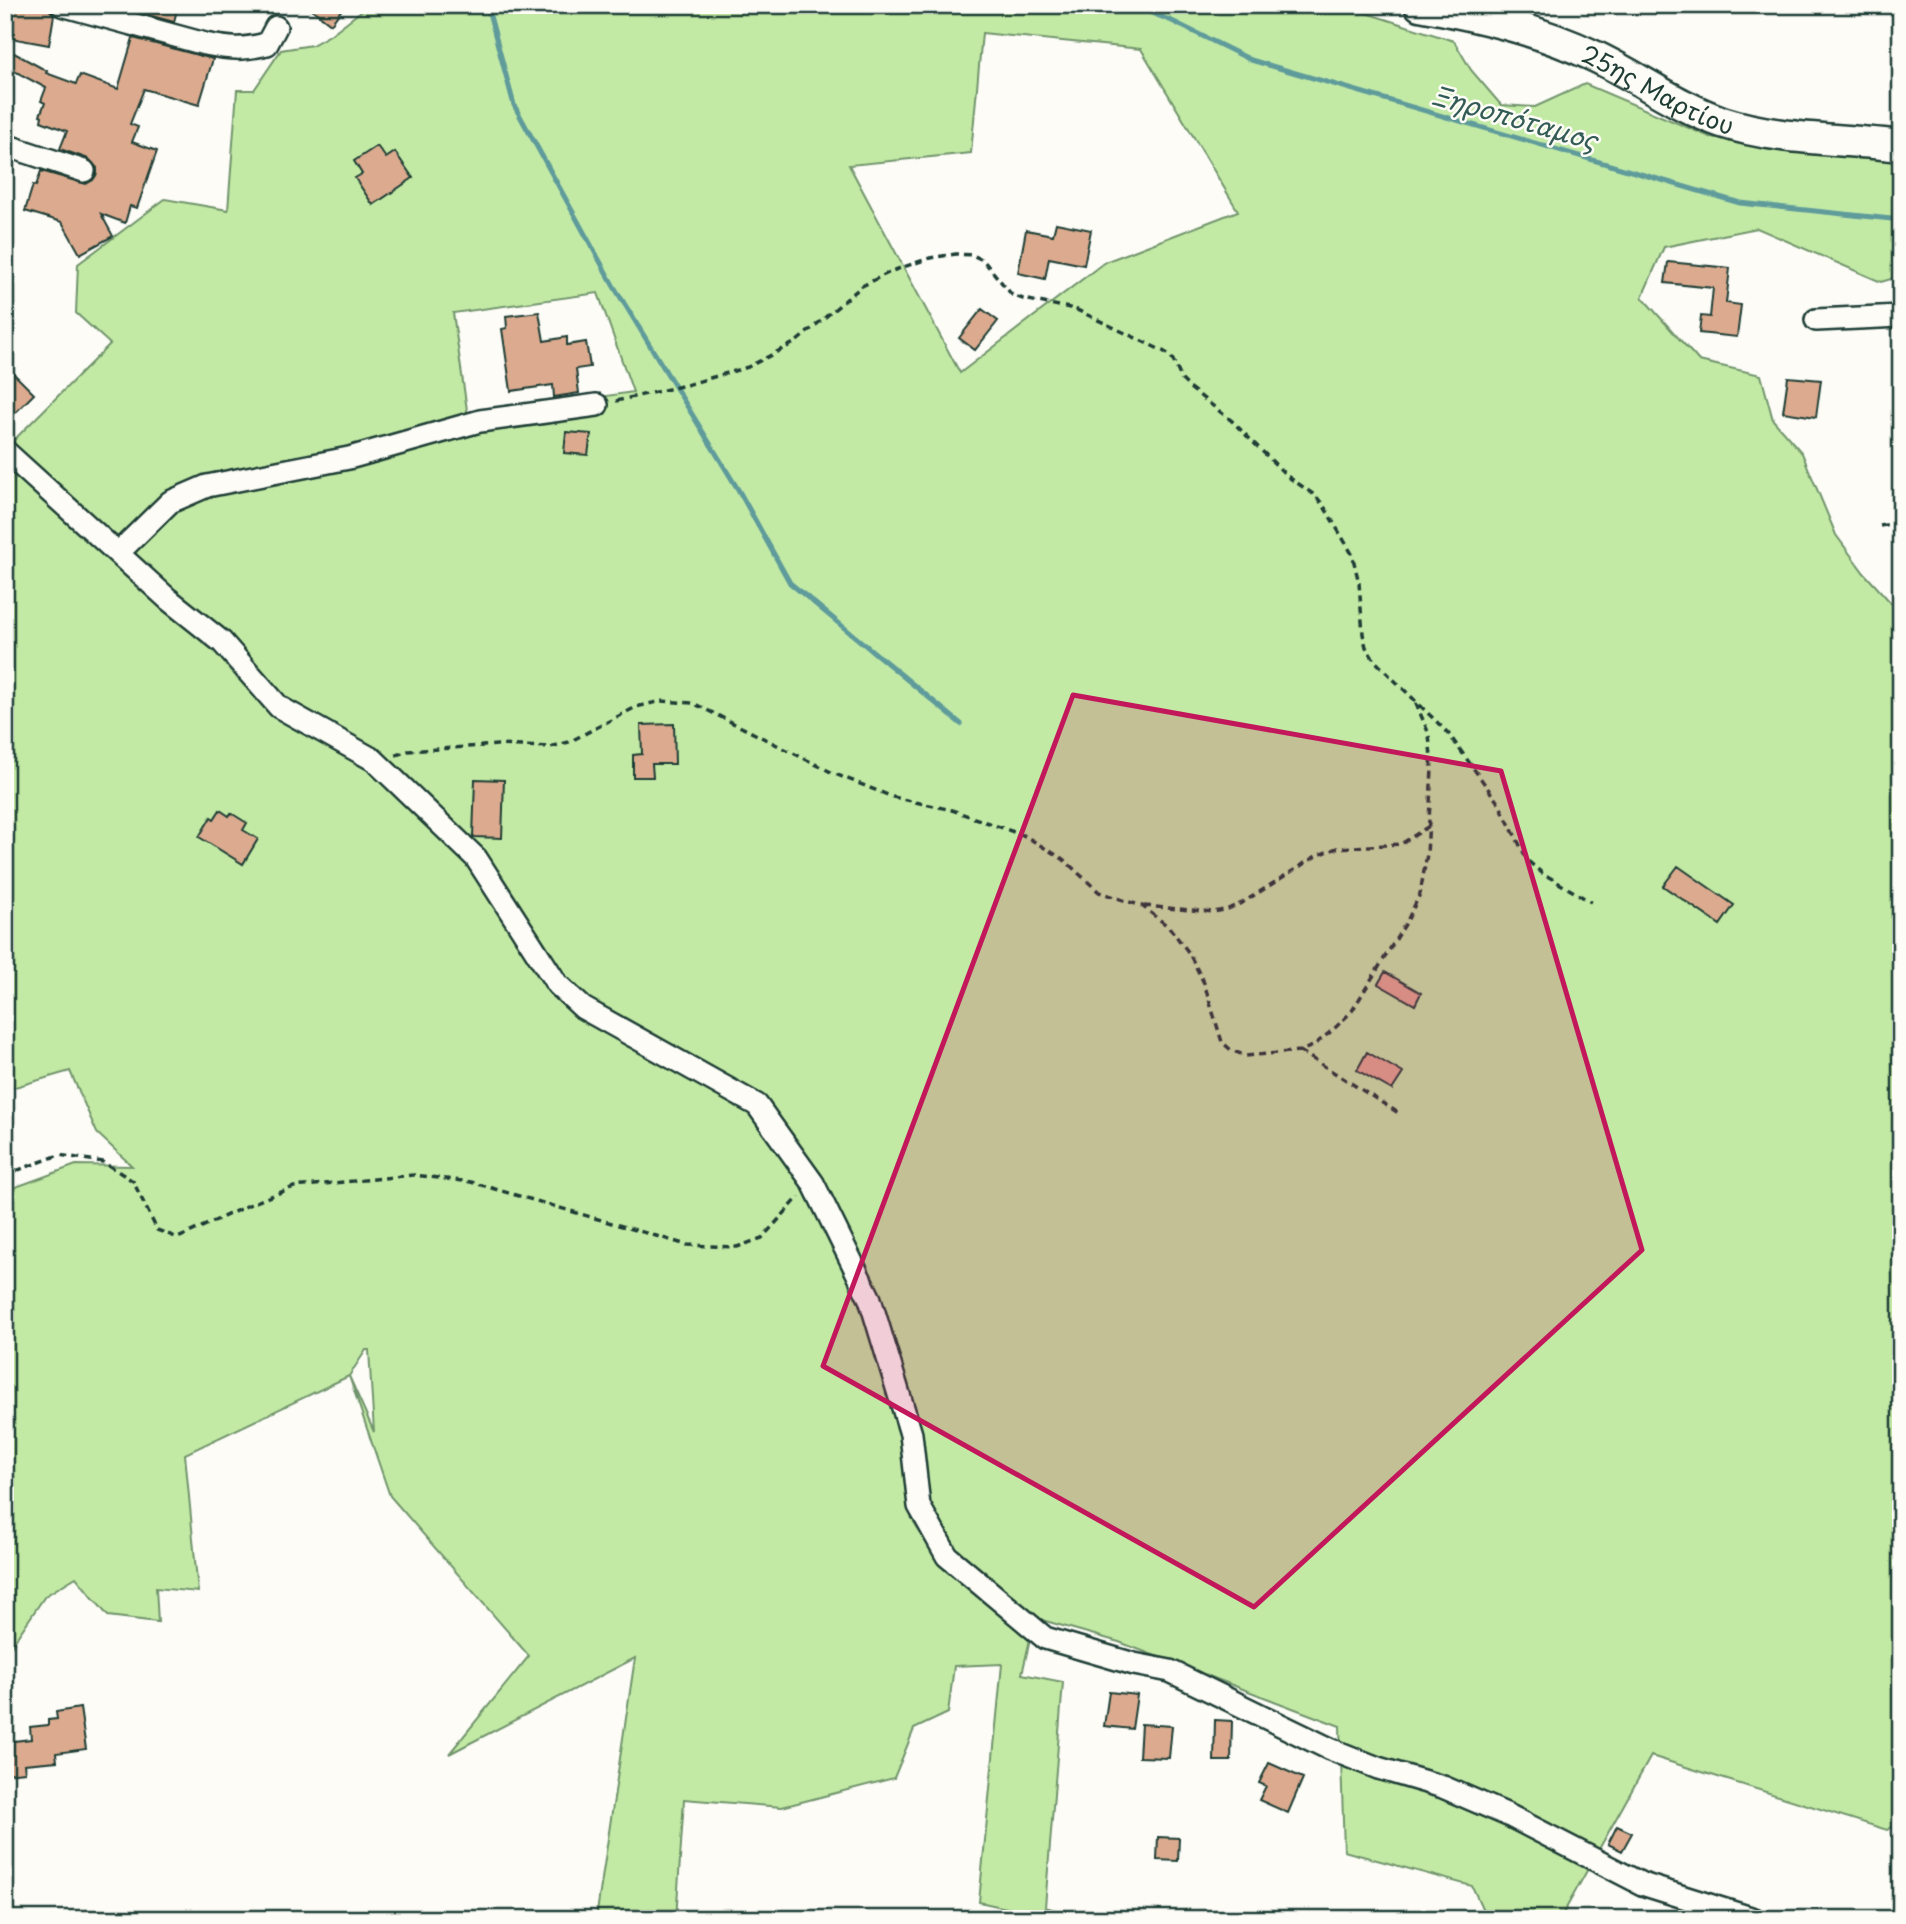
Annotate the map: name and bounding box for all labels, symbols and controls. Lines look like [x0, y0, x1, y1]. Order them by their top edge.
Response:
street label: 25ης Μαρτίου [1576, 35, 1739, 143]
water label: Ξηροπόταμος [1428, 75, 1605, 160]

